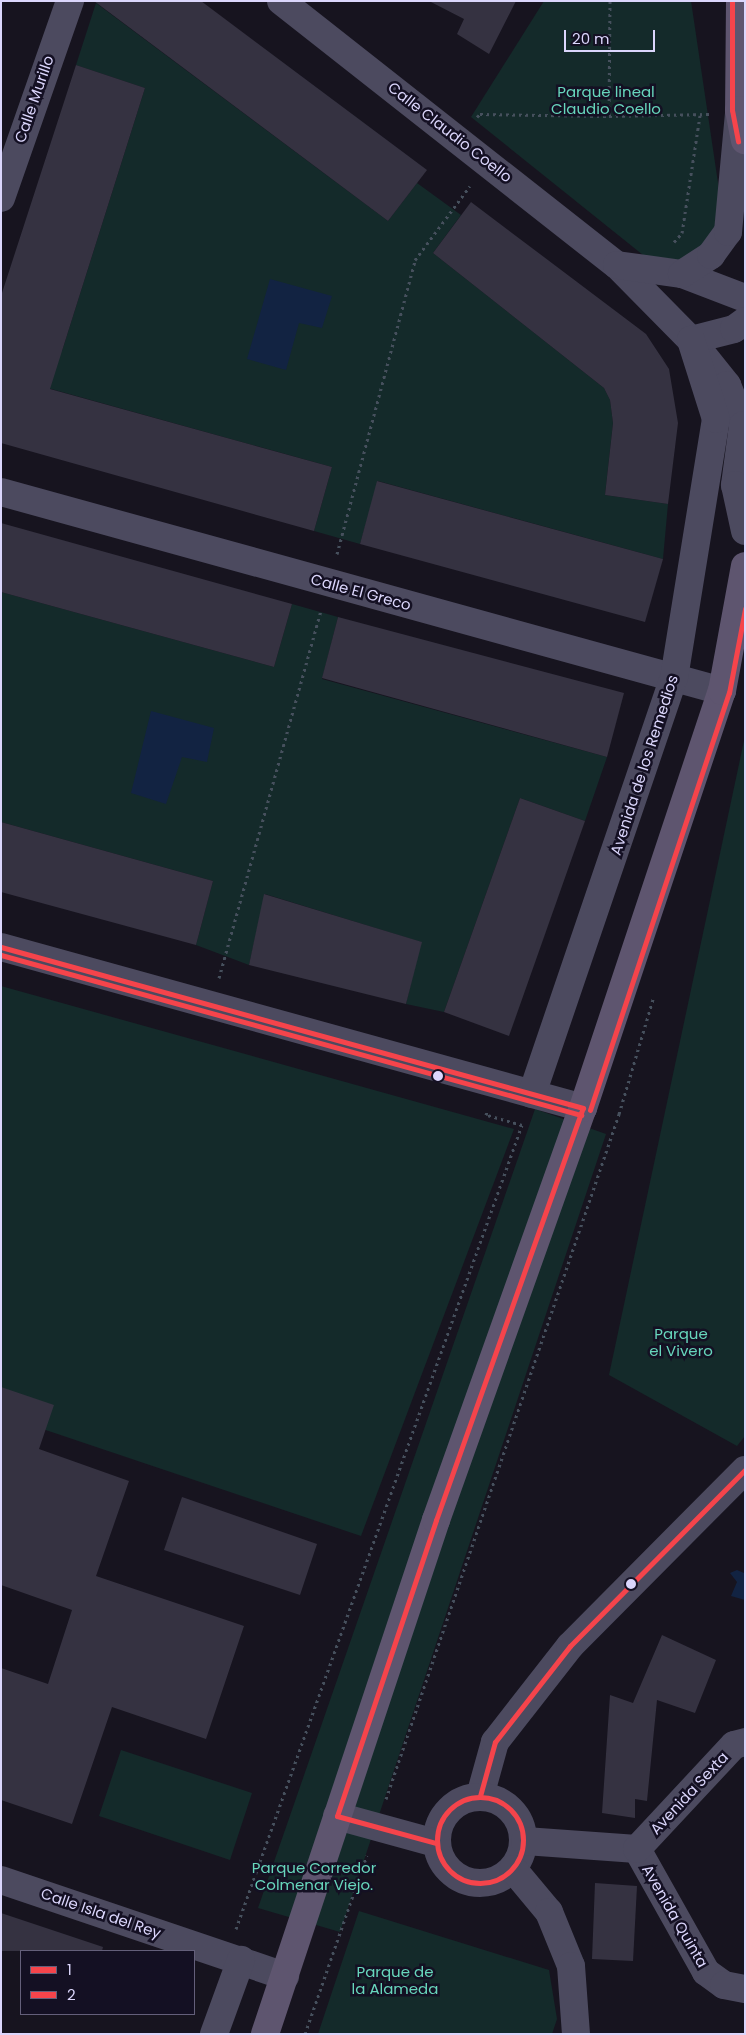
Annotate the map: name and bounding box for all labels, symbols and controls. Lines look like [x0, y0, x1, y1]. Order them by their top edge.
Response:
scale bar [566, 20, 657, 52]
text: 20 m [572, 28, 610, 49]
street label: Calle Murillo [11, 53, 57, 145]
street label: Calle Claudio Coello [384, 78, 516, 186]
park label: Parque lineal Claudio Coello [551, 82, 661, 117]
street label: Calle El Greco [309, 570, 413, 614]
street label: Avenida de los Remedios [606, 673, 682, 857]
unlabelled marker [433, 1071, 443, 1081]
park label: Parque el Vivero [649, 1324, 713, 1359]
unlabelled marker [626, 1579, 636, 1589]
street label: Avenida Sexta [646, 1748, 732, 1838]
park label: Parque Corredor Colmenar Viejo. [252, 1858, 376, 1893]
street label: Avenida Quinta [638, 1861, 712, 1971]
street label: Calle Isla del Rey [39, 1884, 163, 1942]
legend [20, 1950, 195, 2015]
text: 1 [67, 1959, 72, 1980]
park label: Parque de la Alameda [352, 1962, 438, 1997]
text: 2 [67, 1984, 76, 2005]

